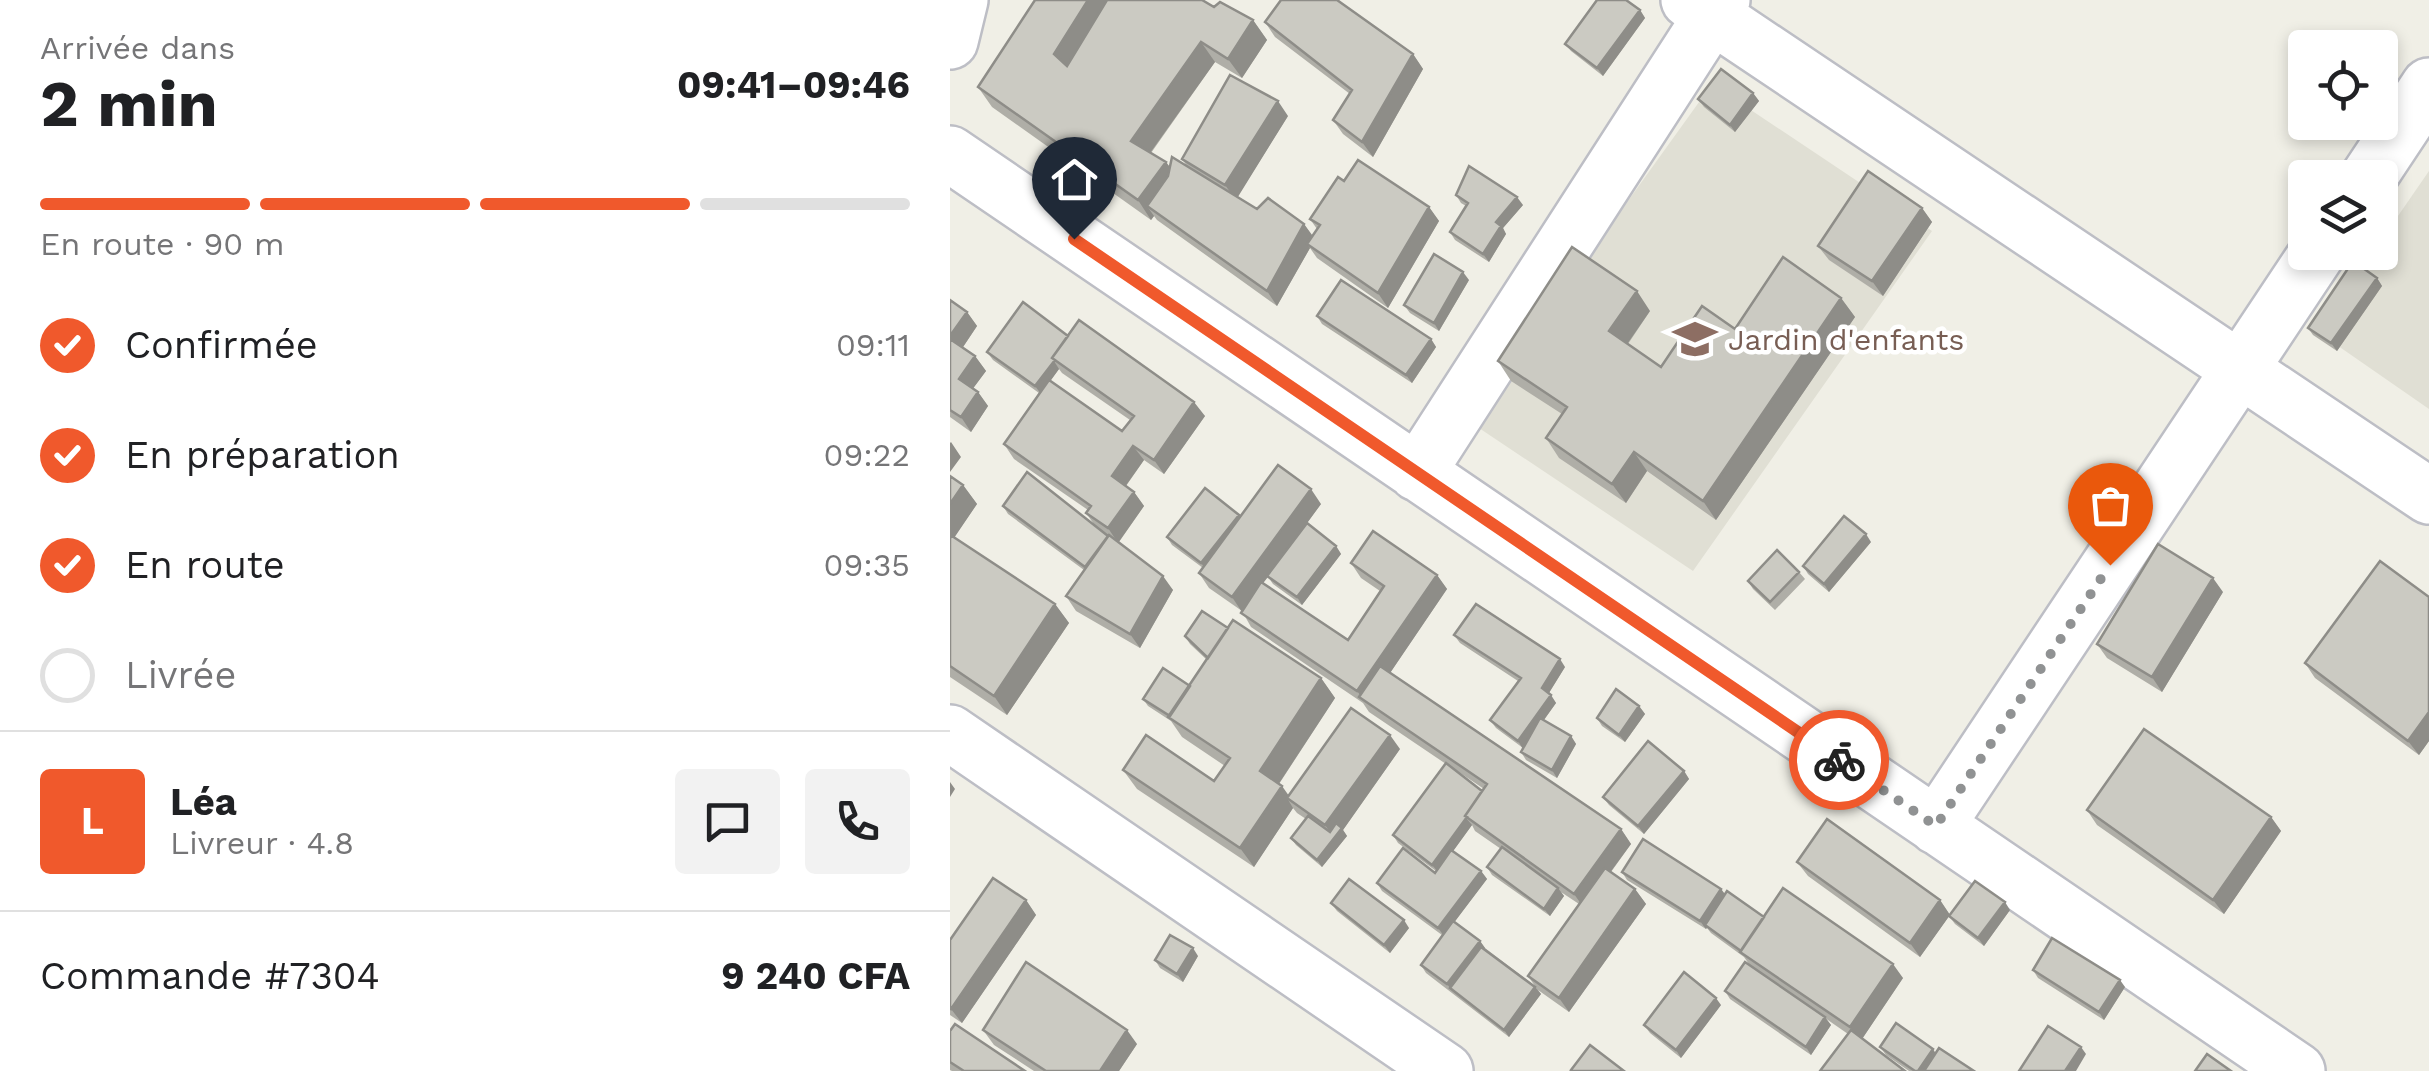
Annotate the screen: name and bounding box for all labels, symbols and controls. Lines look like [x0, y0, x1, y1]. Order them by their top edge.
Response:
text: Arrivée dans [40, 29, 235, 67]
map controls [2288, 30, 2398, 270]
button: locate [2288, 30, 2398, 140]
text: 09:41–09:46 [677, 63, 910, 107]
text: 2 min [40, 66, 218, 142]
pin [1032, 137, 1117, 240]
icon: home [1047, 152, 1102, 207]
button: layers [2288, 160, 2398, 270]
text: En route · 90 m [40, 225, 285, 263]
school or university icon: Jardin d'enfants [1671, 315, 1719, 363]
icon: check [40, 318, 95, 373]
place label: Jardin d'enfants [1728, 322, 1964, 357]
text: Confirmée [125, 323, 318, 367]
text: 09:11 [836, 326, 910, 364]
icon: check [40, 428, 95, 483]
text: En préparation [125, 433, 400, 477]
text: 09:22 [824, 436, 910, 474]
pin [2068, 463, 2153, 566]
icon: bag [2083, 478, 2138, 533]
icon: check [40, 538, 95, 593]
text: En route [125, 543, 285, 587]
text: 09:35 [824, 546, 910, 584]
text: Livrée [125, 653, 236, 697]
courier [1789, 710, 1889, 810]
icon: bike [1812, 733, 1867, 788]
button: chat [675, 769, 780, 874]
button: phone [805, 769, 910, 874]
text: Léa [170, 780, 237, 824]
text: L [81, 799, 104, 843]
text: Livreur · 4.8 [170, 824, 354, 862]
text: Commande #7304 [40, 954, 380, 998]
text: 9 240 CFA [721, 954, 910, 998]

